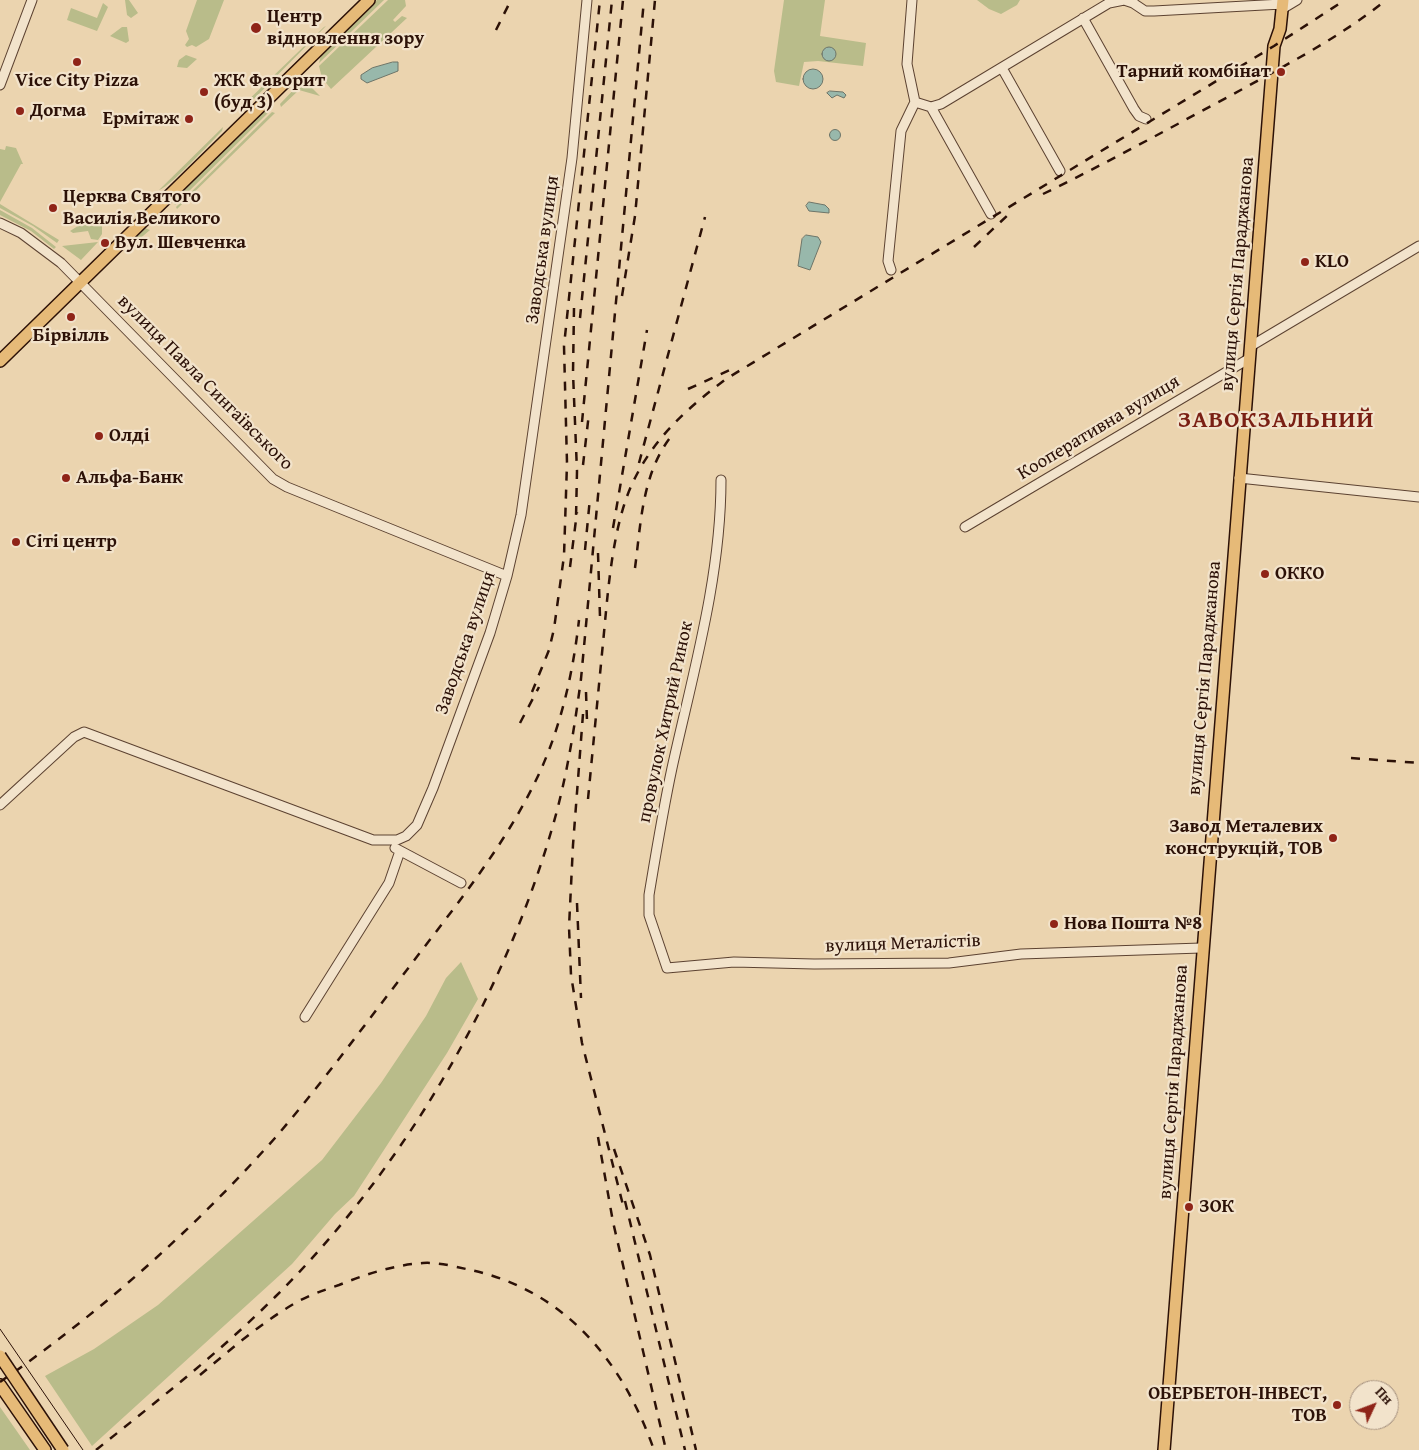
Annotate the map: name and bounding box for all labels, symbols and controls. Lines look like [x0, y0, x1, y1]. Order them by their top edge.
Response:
place label: Центр відновлення зору [267, 6, 424, 50]
marker: Центр відновлення зору [249, 21, 263, 35]
marker: Vice City Pizza [71, 56, 83, 68]
place label: Тарний комбінат [1116, 61, 1271, 83]
marker: Тарний комбінат [1275, 66, 1287, 78]
place label: Vice City Pizza [15, 70, 139, 92]
place label: ЖК Фаворит (буд 3) [214, 70, 325, 114]
marker: ЖК Фаворит (буд 3) [198, 86, 210, 98]
place label: Догма [30, 100, 86, 122]
marker: Догма [14, 105, 26, 117]
place label: Ермітаж [103, 108, 179, 130]
marker: Ермітаж [183, 113, 195, 125]
street label: вулиця Сергія Параджанова [1216, 156, 1260, 392]
street label: Заводська вулиця [521, 174, 565, 326]
place label: Церква Святого Василія Великого [63, 186, 220, 230]
marker: Церква Святого Василія Великого [47, 202, 59, 214]
place label: Вул. Шевченка [115, 232, 246, 254]
marker: Вул. Шевченка [99, 237, 111, 249]
place label: KLO [1315, 251, 1349, 273]
marker: KLO [1299, 256, 1311, 268]
street label: вулиця Павла Сингаївського [112, 290, 298, 476]
marker: Бірвілль [65, 311, 77, 323]
place label: Бірвілль [33, 325, 109, 347]
street label: Кооперативна вулиця [1014, 371, 1184, 485]
district label: ЗАВОКЗАЛЬНИЙ [1176, 407, 1376, 435]
place label: Олді [109, 425, 150, 447]
marker: Олді [93, 430, 105, 442]
place label: Альфа-Банк [76, 467, 183, 489]
marker: Альфа-Банк [60, 472, 72, 484]
place label: Сіті центр [26, 531, 117, 553]
marker: Сіті центр [10, 536, 22, 548]
street label: вулиця Сергія Параджанова [1183, 560, 1227, 796]
place label: ОККО [1275, 563, 1324, 585]
street label: Заводська вулиця [431, 568, 501, 718]
marker: ОККО [1259, 568, 1271, 580]
street label: провулок Хитрий Ринок [634, 619, 698, 825]
place label: Завод Металевих конструкцій, ТОВ [1165, 816, 1323, 860]
marker: Завод Металевих конструкцій, ТОВ [1327, 832, 1339, 844]
place label: Нова Пошта №8 [1064, 913, 1202, 935]
marker: Нова Пошта №8 [1048, 918, 1060, 930]
street label: вулиця Металістів [825, 930, 981, 958]
street label: вулиця Сергія Параджанова [1154, 964, 1194, 1200]
place label: ЗОК [1199, 1196, 1234, 1218]
marker: ЗОК [1183, 1201, 1195, 1213]
north arrow [1349, 1380, 1399, 1430]
text: Пн [1371, 1382, 1398, 1409]
place label: ОБЕРБЕТОН-ІНВЕСТ, ТОВ [1148, 1383, 1327, 1427]
marker: ОБЕРБЕТОН-ІНВЕСТ, ТОВ [1331, 1399, 1343, 1411]

